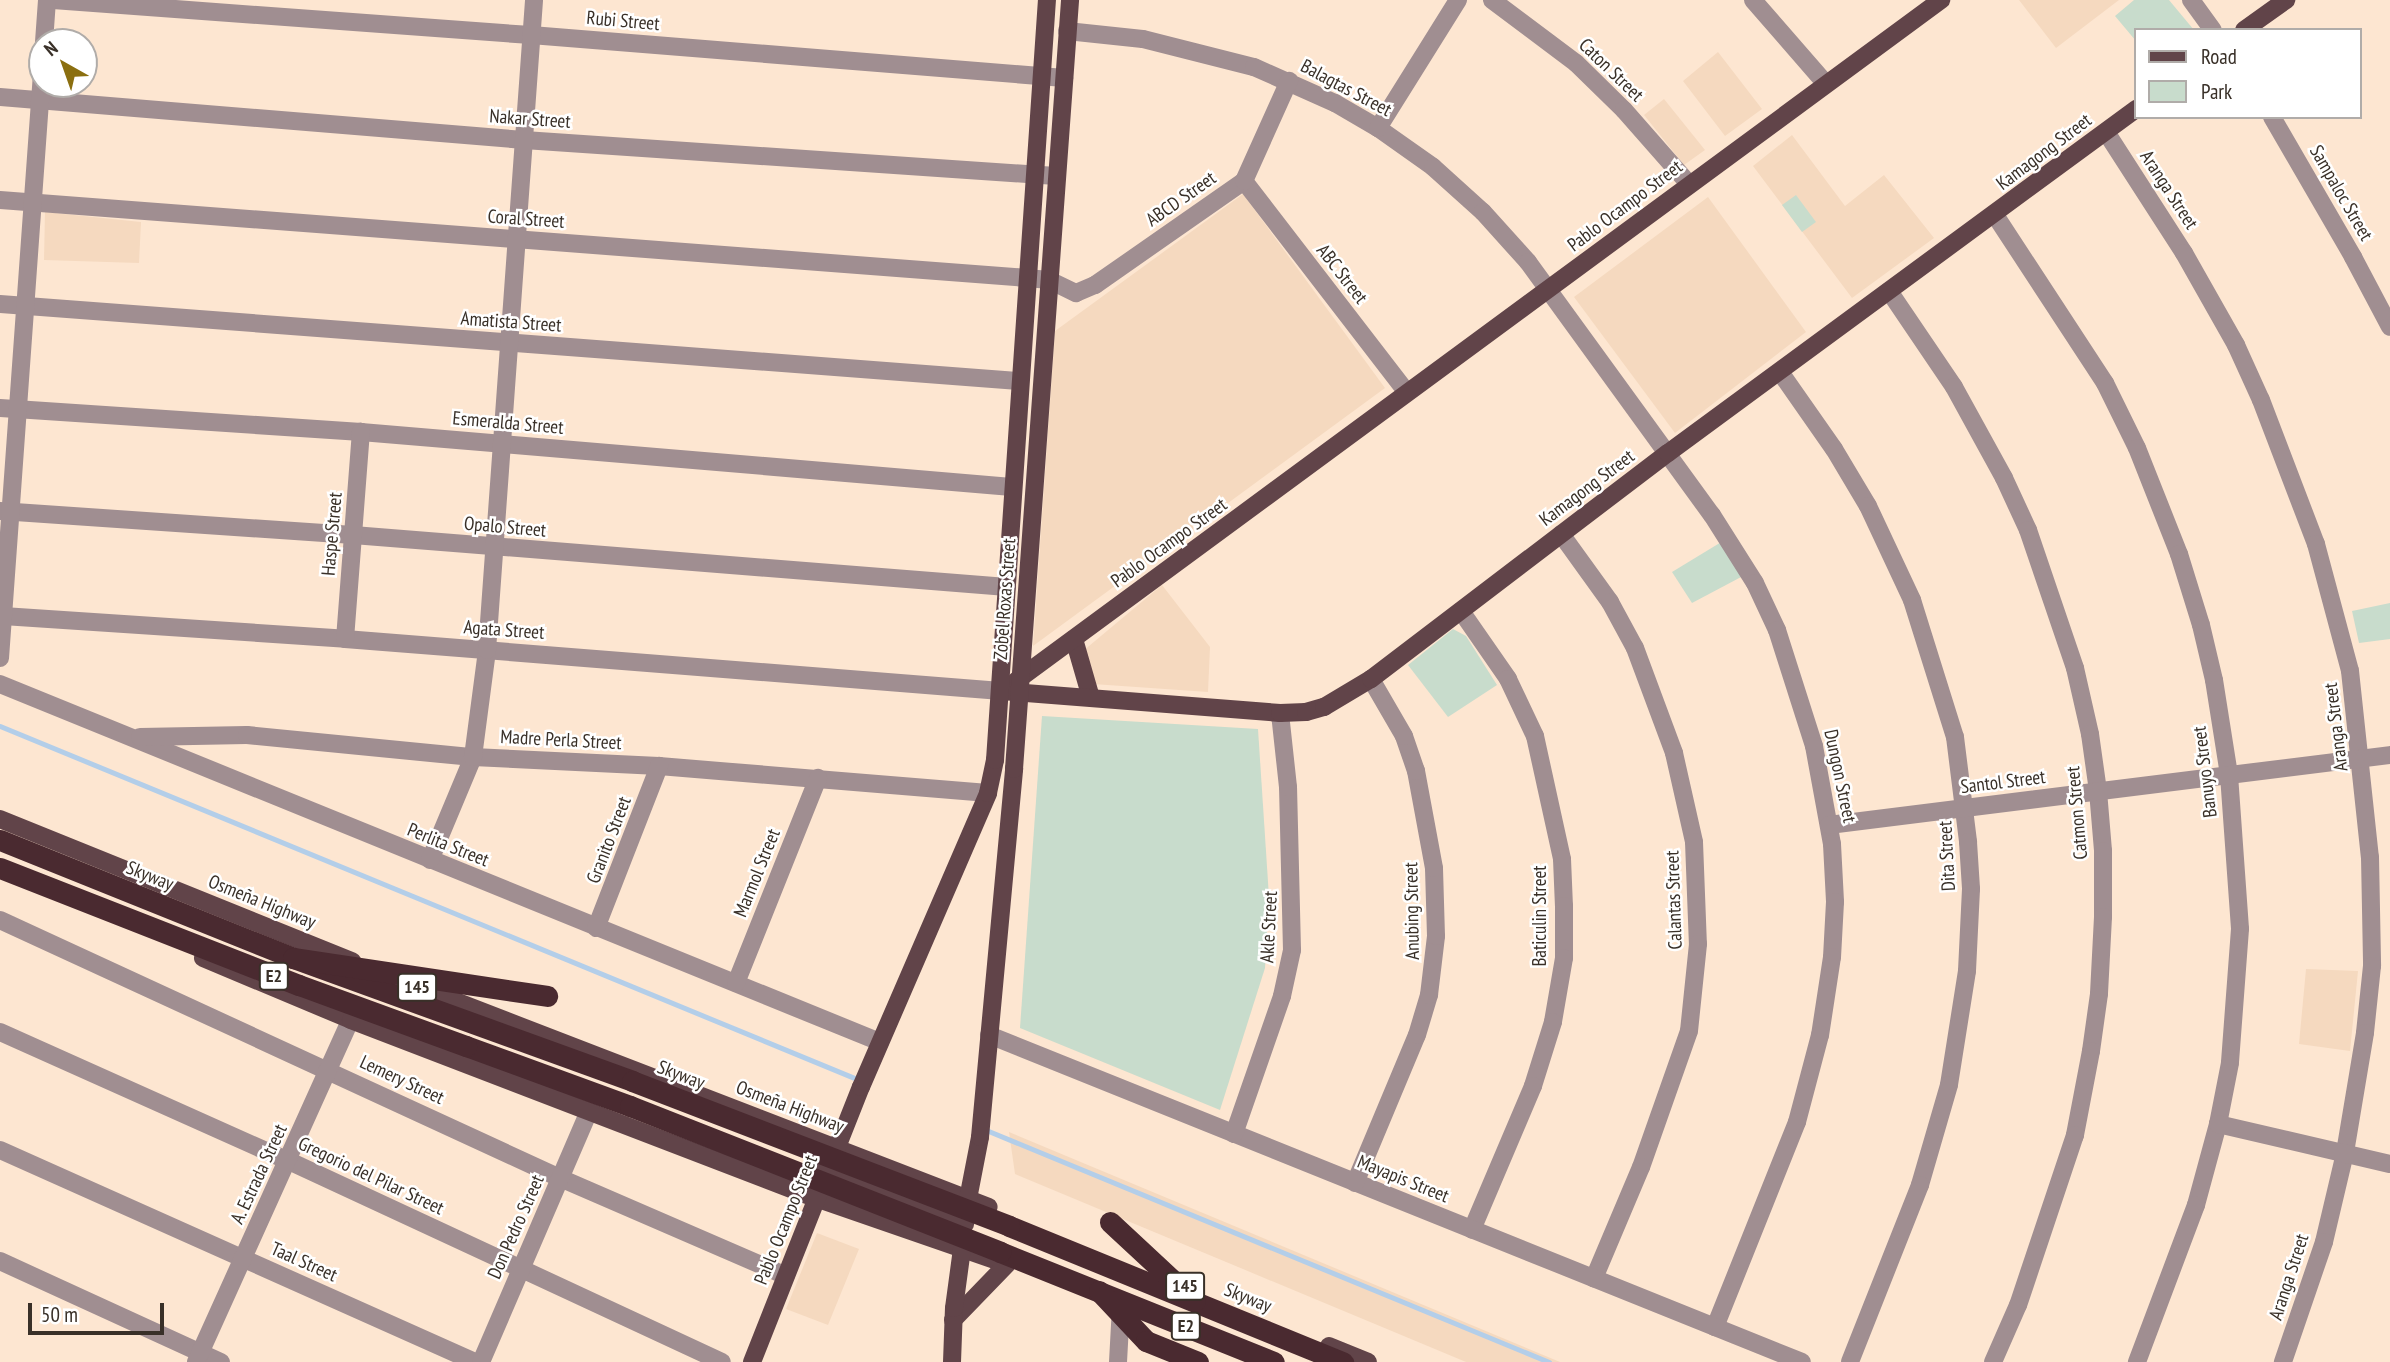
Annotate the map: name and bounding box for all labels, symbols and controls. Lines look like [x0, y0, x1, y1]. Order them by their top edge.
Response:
street label: Rubi Street [586, 6, 660, 36]
north arrow [28, 28, 98, 98]
legend [2134, 28, 2362, 119]
street label: Caton Street [1574, 34, 1648, 106]
text: N [39, 36, 62, 61]
text: Road [2201, 43, 2237, 70]
street label: Balagtas Street [1297, 55, 1395, 121]
text: Park [2201, 78, 2232, 105]
street label: Nakar Street [489, 105, 571, 133]
street label: Kamagong Street [1992, 109, 2096, 195]
street label: Sampaloc Street [2304, 141, 2378, 245]
street label: Aranga Street [2135, 146, 2203, 234]
street label: Pablo Ocampo Street [1563, 156, 1687, 256]
street label: ABCD Street [1142, 167, 1220, 231]
street label: Coral Street [487, 205, 565, 233]
street label: ABC Street [1311, 239, 1373, 309]
street label: Amatista Street [460, 307, 562, 337]
street label: Esmeralda Street [452, 407, 564, 439]
street label: Kamagong Street [1535, 445, 1639, 531]
street label: Haspe Street [317, 491, 347, 577]
street label: Pablo Ocampo Street [1107, 493, 1231, 593]
street label: Opalo Street [463, 512, 547, 542]
street label: Zobel Roxas Street [989, 537, 1021, 661]
street label: Agata Street [463, 616, 545, 644]
street label: Aranga Street [2319, 681, 2353, 773]
street label: Madre Perla Street [500, 725, 622, 755]
street label: Banuyo Street [2188, 725, 2222, 819]
street label: Dungon Street [1819, 727, 1861, 825]
street label: Santol Street [1959, 765, 2047, 799]
street label: Catmon Street [2062, 765, 2092, 861]
street label: Granito Street [582, 793, 636, 887]
street label: Perlita Street [404, 818, 492, 872]
street label: Dita Street [1934, 820, 1960, 892]
street label: Marmol Street [729, 825, 785, 921]
street label: Calantas Street [1661, 850, 1687, 950]
street label: Skyway [123, 856, 177, 896]
street label: Anubing Street [1400, 862, 1424, 960]
street label: Baticulin Street [1529, 865, 1551, 967]
street label: Osmeña Highway [205, 870, 319, 934]
street label: Akle Street [1256, 890, 1282, 964]
road number: E2 [258, 961, 290, 990]
road number: 145 [396, 972, 438, 1002]
street label: Lemery Street [356, 1050, 448, 1110]
street label: Skyway [654, 1056, 708, 1094]
street label: Osmeña Highway [733, 1076, 847, 1138]
street label: A. Estrada Street [226, 1120, 292, 1228]
street label: Gregorio del Pilar Street [295, 1132, 447, 1220]
street label: Mayapis Street [1354, 1150, 1452, 1208]
street label: Pablo Ocampo Street [750, 1152, 822, 1288]
street label: Don Pedro Street [483, 1171, 549, 1283]
street label: Aranga Street [2264, 1231, 2314, 1323]
street label: Taal Street [267, 1237, 341, 1287]
road number: 145 [1164, 1272, 1206, 1301]
street label: Skyway [1221, 1278, 1275, 1318]
scale bar [32, 1288, 168, 1332]
text: 50 m [41, 1301, 78, 1328]
road number: E2 [1170, 1311, 1202, 1340]

